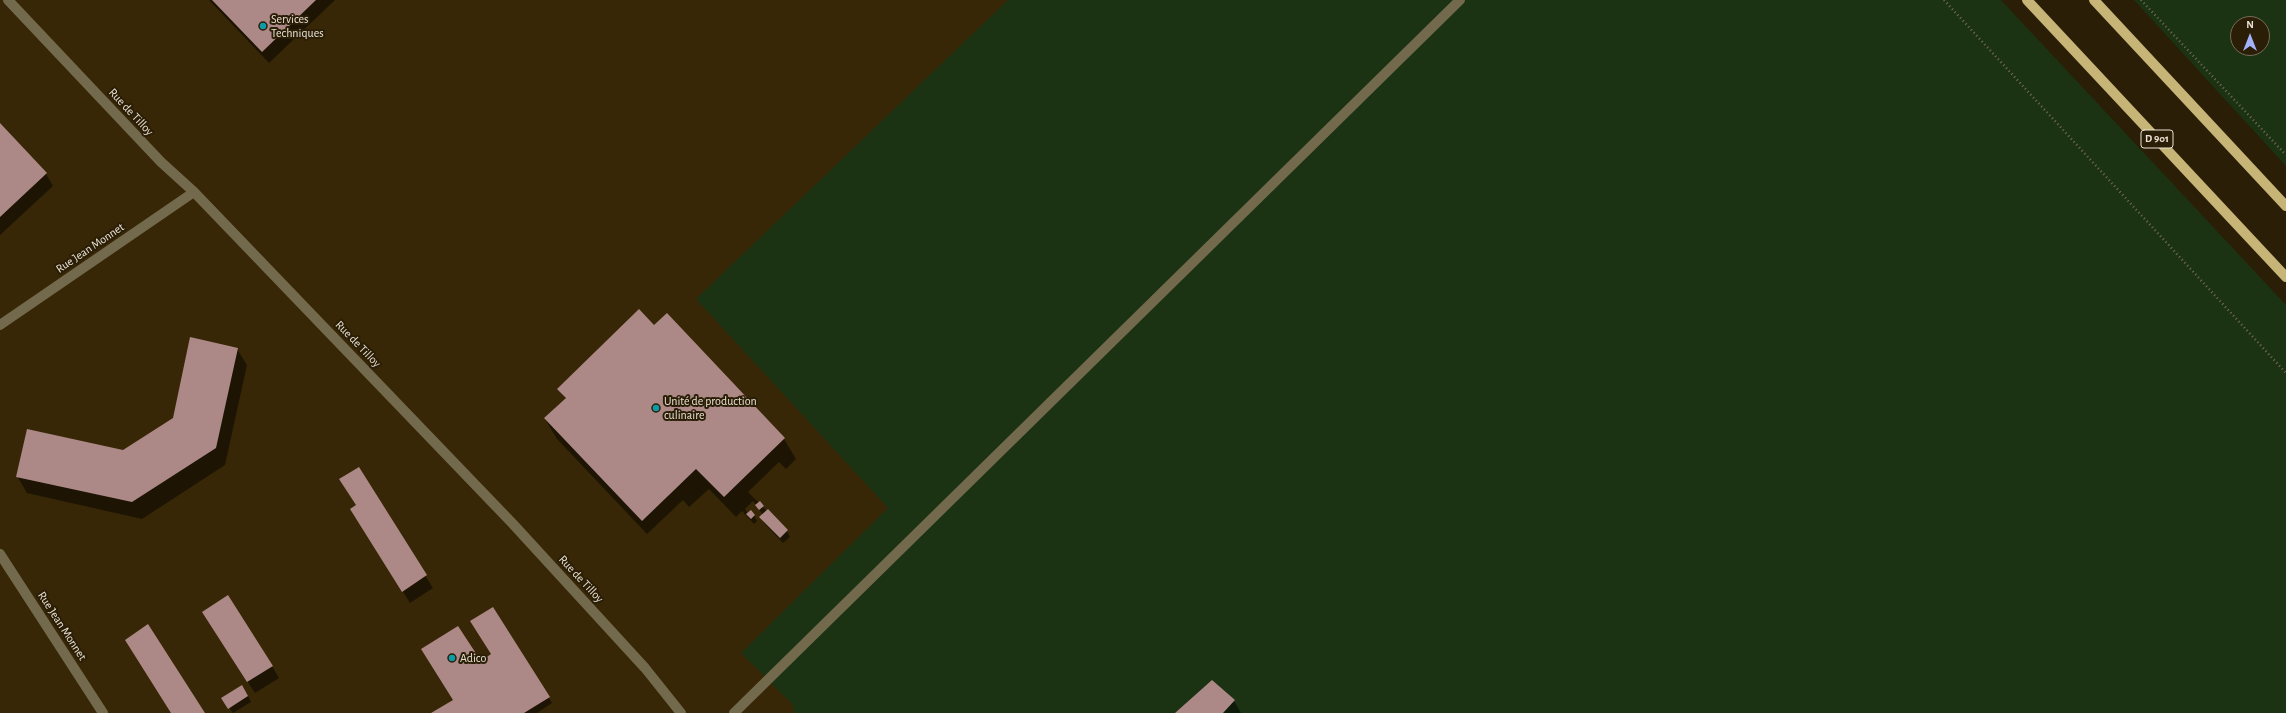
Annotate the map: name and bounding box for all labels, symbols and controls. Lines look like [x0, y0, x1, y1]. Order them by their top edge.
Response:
place label: Services Techniques [271, 12, 324, 40]
north arrow [2230, 16, 2270, 56]
text: N [2246, 19, 2254, 30]
marker: Services Techniques [258, 21, 268, 31]
street label: Rue de Tilloy [106, 85, 156, 139]
road number: D 901 [2141, 130, 2173, 148]
street label: Rue Jean Monnet [53, 220, 127, 276]
street label: Rue de Tilloy [332, 318, 384, 370]
place label: Unité de production culinaire [664, 394, 757, 422]
marker: Unité de production culinaire [651, 403, 661, 413]
street label: Rue de Tilloy [556, 552, 606, 606]
street label: Rue Jean Monnet [34, 589, 90, 663]
place label: Adico [460, 651, 486, 665]
marker: Adico [447, 653, 457, 663]

